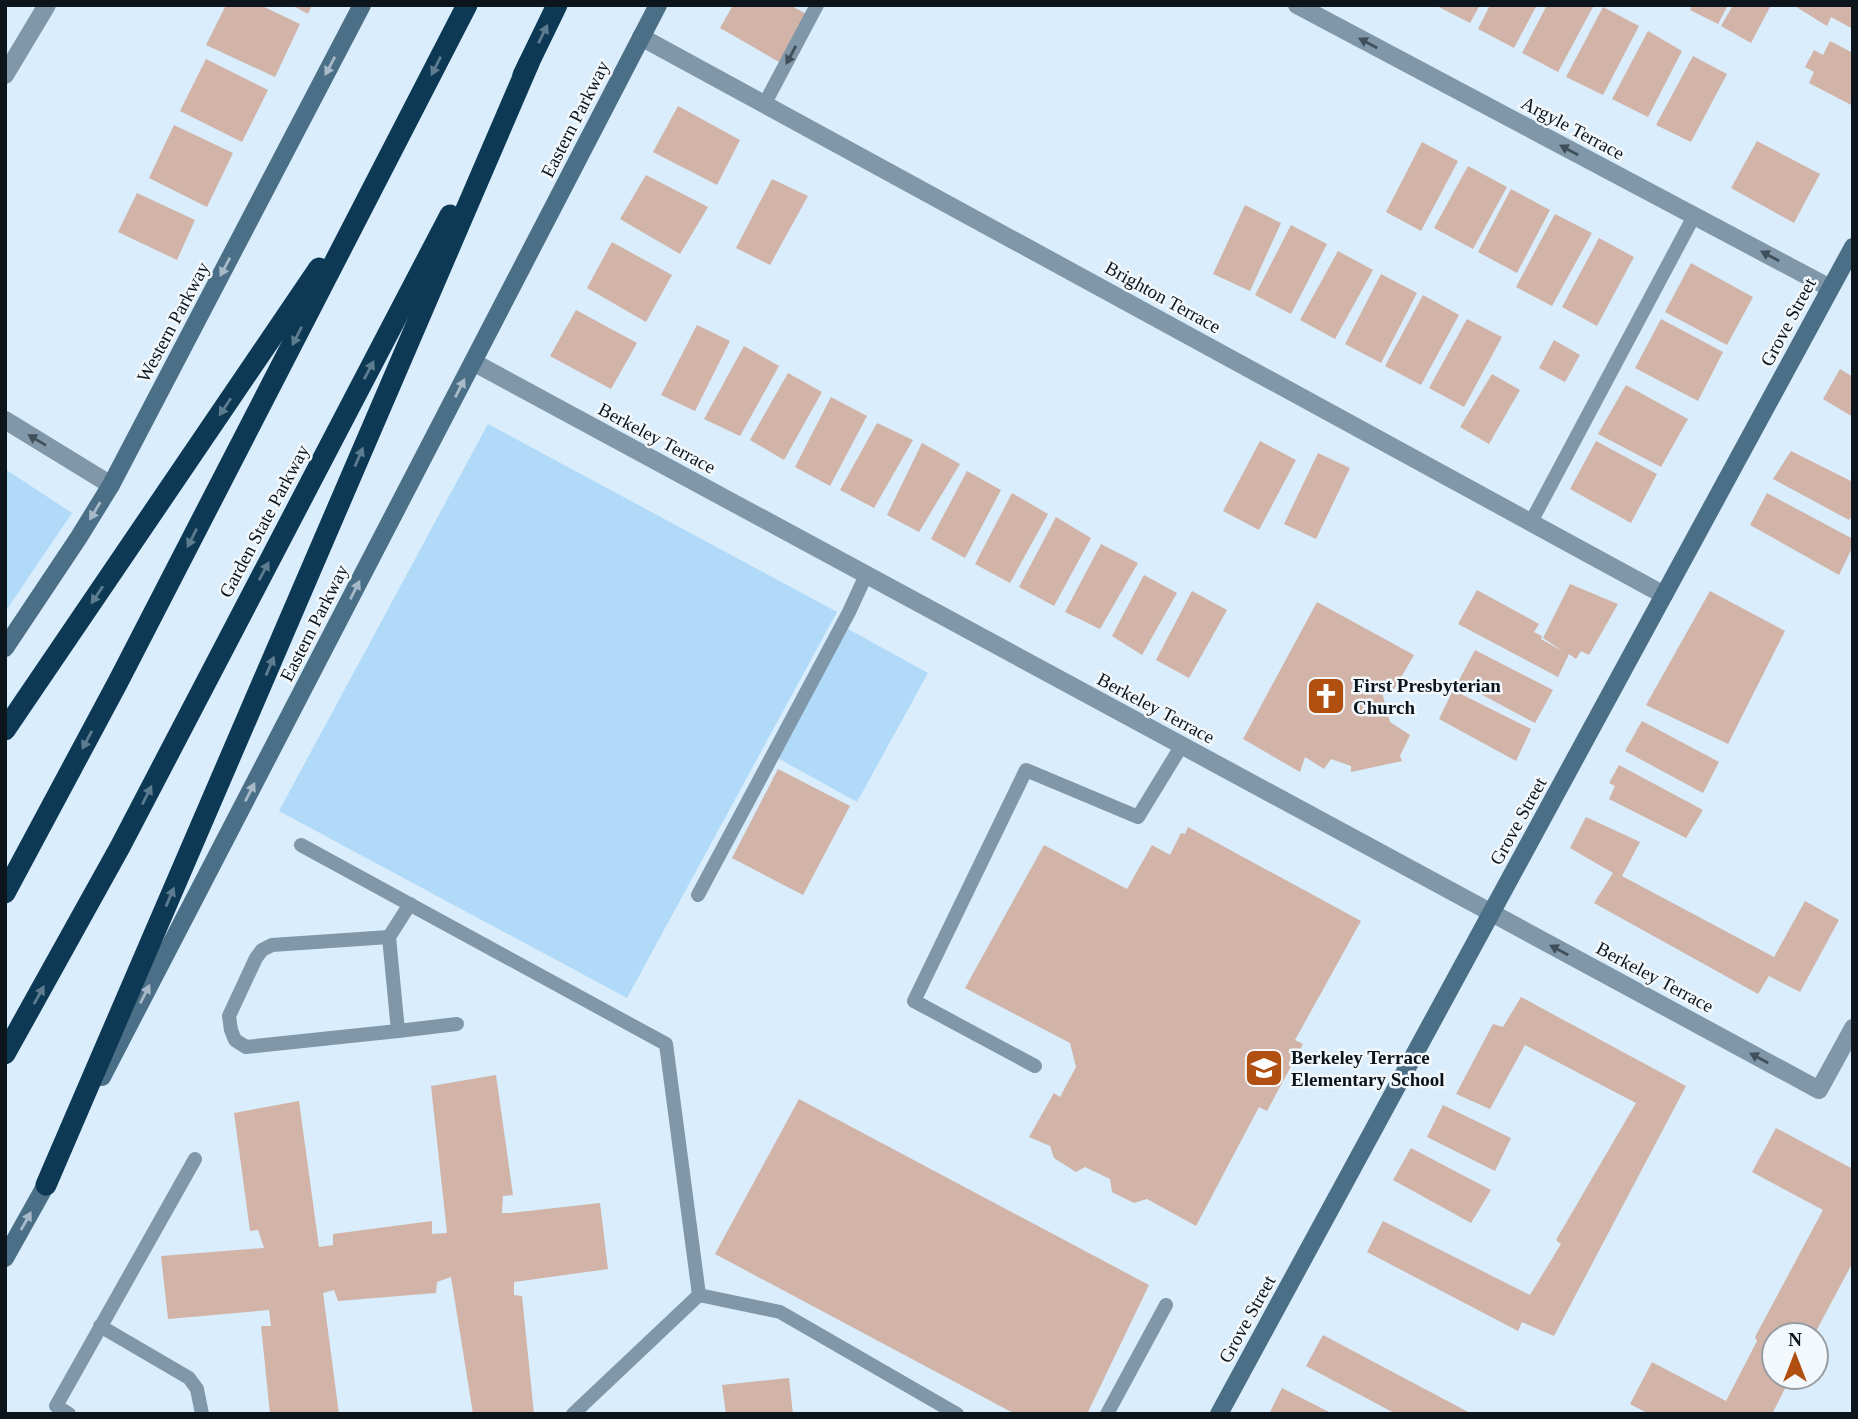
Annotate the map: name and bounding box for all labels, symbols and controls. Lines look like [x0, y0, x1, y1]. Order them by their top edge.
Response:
one-way arrow [537, 24, 548, 44]
one-way arrow [1358, 38, 1378, 49]
one-way arrow [785, 45, 797, 65]
one-way arrow [324, 56, 336, 76]
one-way arrow [431, 56, 442, 76]
street label: Eastern Parkway [537, 57, 614, 181]
street label: Argyle Terrace [1518, 92, 1628, 164]
one-way arrow [1559, 144, 1579, 156]
one-way arrow [1760, 251, 1780, 262]
one-way arrow [219, 257, 230, 277]
street label: Brighton Terrace [1102, 257, 1224, 337]
street label: Western Parkway [133, 258, 214, 386]
street label: Grove Street [1756, 274, 1820, 370]
one-way arrow [291, 326, 302, 346]
one-way arrow [363, 360, 374, 380]
one-way arrow [454, 378, 465, 398]
one-way arrow [218, 397, 231, 417]
street label: Berkeley Terrace [595, 398, 719, 478]
one-way arrow [28, 433, 47, 446]
street label: Garden State Parkway [215, 441, 313, 601]
one-way arrow [354, 446, 365, 467]
one-way arrow [88, 502, 101, 521]
one-way arrow [187, 528, 198, 548]
one-way arrow [257, 561, 269, 581]
street label: Eastern Parkway [276, 561, 353, 685]
one-way arrow [349, 580, 361, 600]
one-way arrow [90, 586, 104, 604]
one-way arrow [264, 655, 275, 676]
street label: Berkeley Terrace [1094, 668, 1218, 748]
church icon: First Presbyterian Church [1305, 675, 1347, 717]
place label: First Presbyterian Church [1353, 675, 1501, 718]
one-way arrow [82, 730, 93, 750]
street label: Grove Street [1485, 773, 1551, 868]
one-way arrow [244, 782, 256, 802]
one-way arrow [141, 785, 153, 805]
one-way arrow [164, 887, 176, 907]
street label: Berkeley Terrace [1593, 937, 1717, 1017]
one-way arrow [1549, 944, 1569, 955]
one-way arrow [140, 984, 151, 1004]
one-way arrow [33, 985, 45, 1004]
school or university icon: Berkeley Terrace Elementary School [1243, 1047, 1285, 1089]
place label: Berkeley Terrace Elementary School [1291, 1047, 1445, 1090]
one-way arrow [1749, 1052, 1769, 1064]
one-way arrow [20, 1212, 32, 1231]
street label: Grove Street [1214, 1271, 1280, 1366]
north arrow [1760, 1321, 1830, 1391]
text: N [1788, 1329, 1802, 1350]

